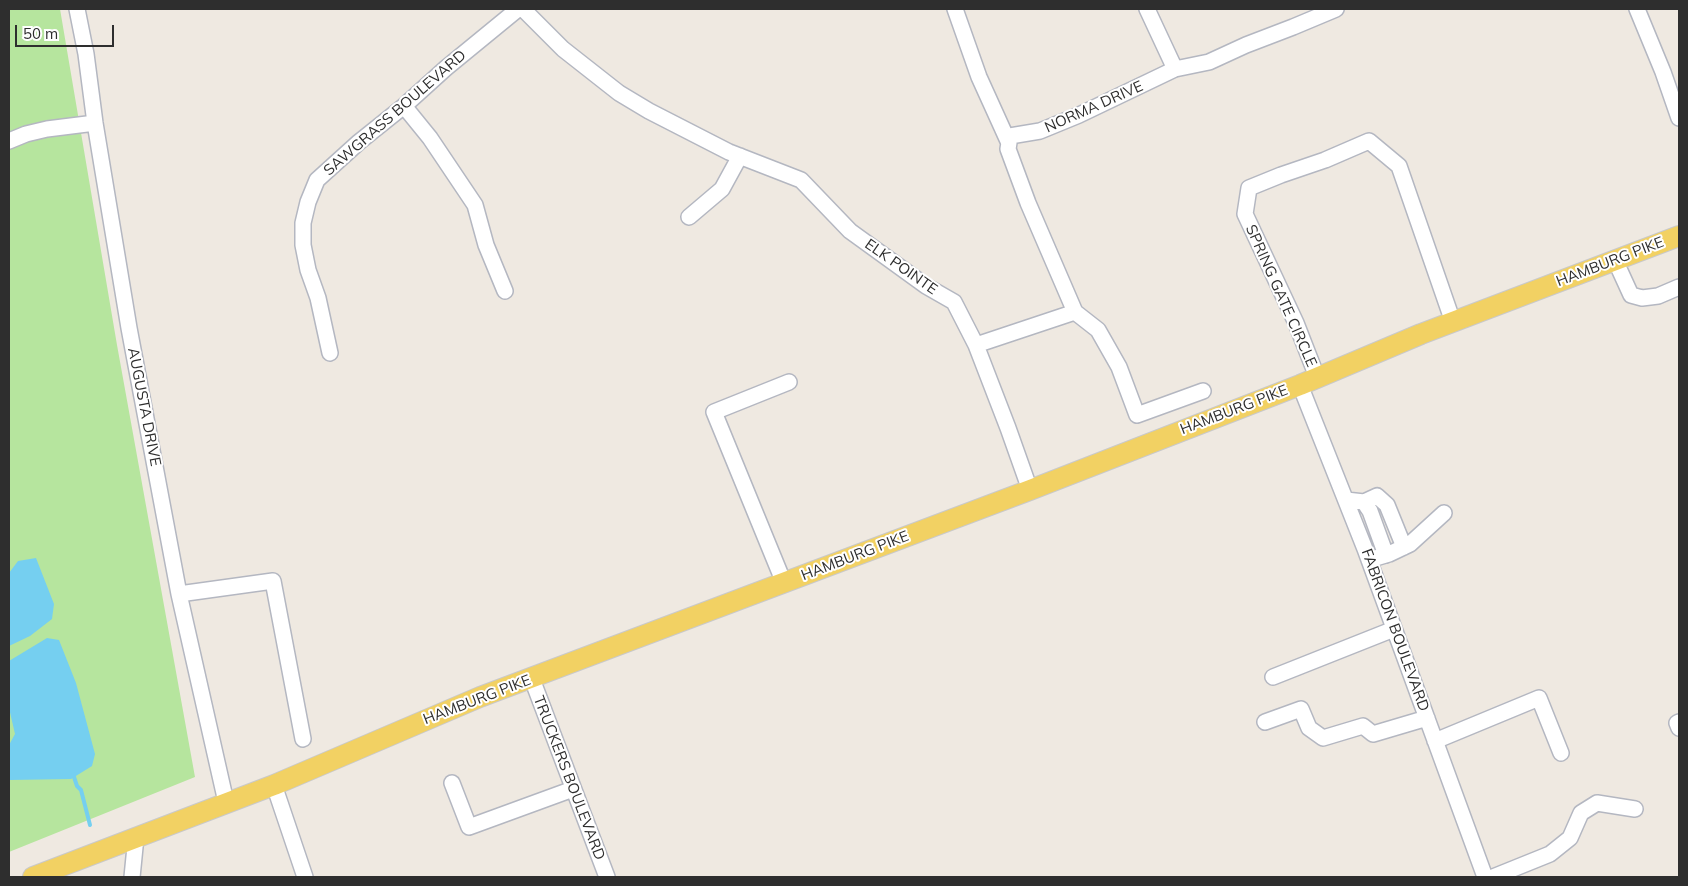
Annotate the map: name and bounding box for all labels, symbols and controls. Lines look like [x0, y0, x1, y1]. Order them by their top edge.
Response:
scale bar [18, 15, 116, 47]
text: 50 m [23, 24, 58, 43]
street label: SAWGRASS BOULEVARD [320, 46, 470, 180]
street label: NORMA DRIVE [1042, 77, 1146, 137]
street label: SPRING GATE CIRCLE [1241, 222, 1321, 370]
street label: HAMBURG PIKE [1554, 233, 1666, 291]
street label: ELK POINTE [861, 235, 941, 299]
street label: AUGUSTA DRIVE [124, 346, 164, 468]
street label: HAMBURG PIKE [1178, 381, 1290, 439]
street label: HAMBURG PIKE [799, 527, 911, 585]
street label: FABRICON BOULEVARD [1357, 546, 1433, 714]
street label: HAMBURG PIKE [421, 671, 533, 729]
street label: TRUCKERS BOULEVARD [529, 693, 609, 863]

